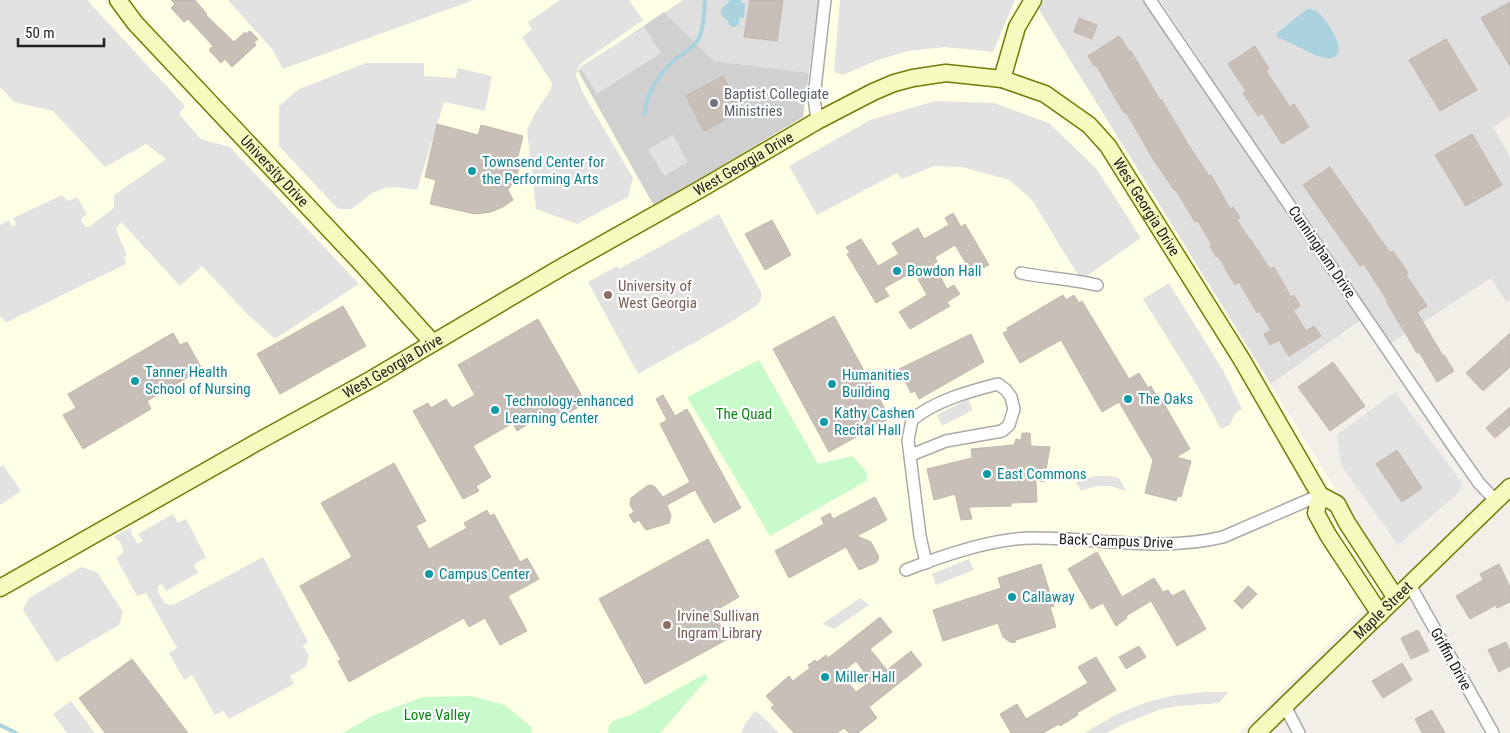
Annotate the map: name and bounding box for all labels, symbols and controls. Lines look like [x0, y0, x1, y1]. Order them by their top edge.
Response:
scale bar [18, 15, 104, 47]
text: 50 m [25, 24, 55, 42]
place label: Baptist Collegiate Ministries [724, 85, 829, 120]
marker: Baptist Collegiate Ministries [708, 97, 720, 109]
street label: West Georgia Drive [691, 128, 797, 200]
street label: University Drive [237, 132, 312, 211]
place label: Townsend Center for the Performing Arts [482, 153, 605, 188]
street label: West Georgia Drive [1109, 155, 1184, 259]
marker: Townsend Center for the Performing Arts [466, 165, 478, 177]
street label: Cunningham Drive [1284, 202, 1360, 302]
place label: Bowdon Hall [907, 262, 982, 280]
marker: Bowdon Hall [891, 265, 903, 277]
place label: University of West Georgia [618, 277, 697, 312]
marker: University of West Georgia [602, 289, 614, 301]
street label: West Georgia Drive [340, 330, 446, 402]
place label: Tanner Health School of Nursing [145, 363, 251, 398]
place label: Humanities Building [842, 366, 910, 401]
marker: Tanner Health School of Nursing [129, 375, 141, 387]
marker: Humanities Building [826, 378, 838, 390]
place label: The Oaks [1138, 390, 1193, 408]
place label: Technology-enhanced Learning Center [505, 392, 634, 427]
marker: The Oaks [1122, 393, 1134, 405]
marker: Technology-enhanced Learning Center [489, 404, 501, 416]
place label: Kathy Cashen Recital Hall [834, 404, 915, 439]
park label: The Quad [716, 405, 772, 423]
marker: Kathy Cashen Recital Hall [818, 416, 830, 428]
place label: East Commons [997, 465, 1087, 483]
marker: East Commons [981, 468, 993, 480]
street label: Back Campus Drive [1059, 530, 1173, 552]
place label: Campus Center [439, 565, 530, 583]
marker: Campus Center [423, 568, 435, 580]
street label: Maple Street [1350, 578, 1416, 643]
place label: Callaway [1022, 588, 1075, 606]
marker: Callaway [1006, 591, 1018, 603]
place label: Irvine Sullivan Ingram Library [677, 607, 762, 642]
marker: Irvine Sullivan Ingram Library [661, 619, 673, 631]
street label: Griffin Drive [1426, 625, 1476, 693]
place label: Miller Hall [835, 668, 895, 686]
marker: Miller Hall [819, 671, 831, 683]
park label: Love Valley [404, 706, 470, 724]

